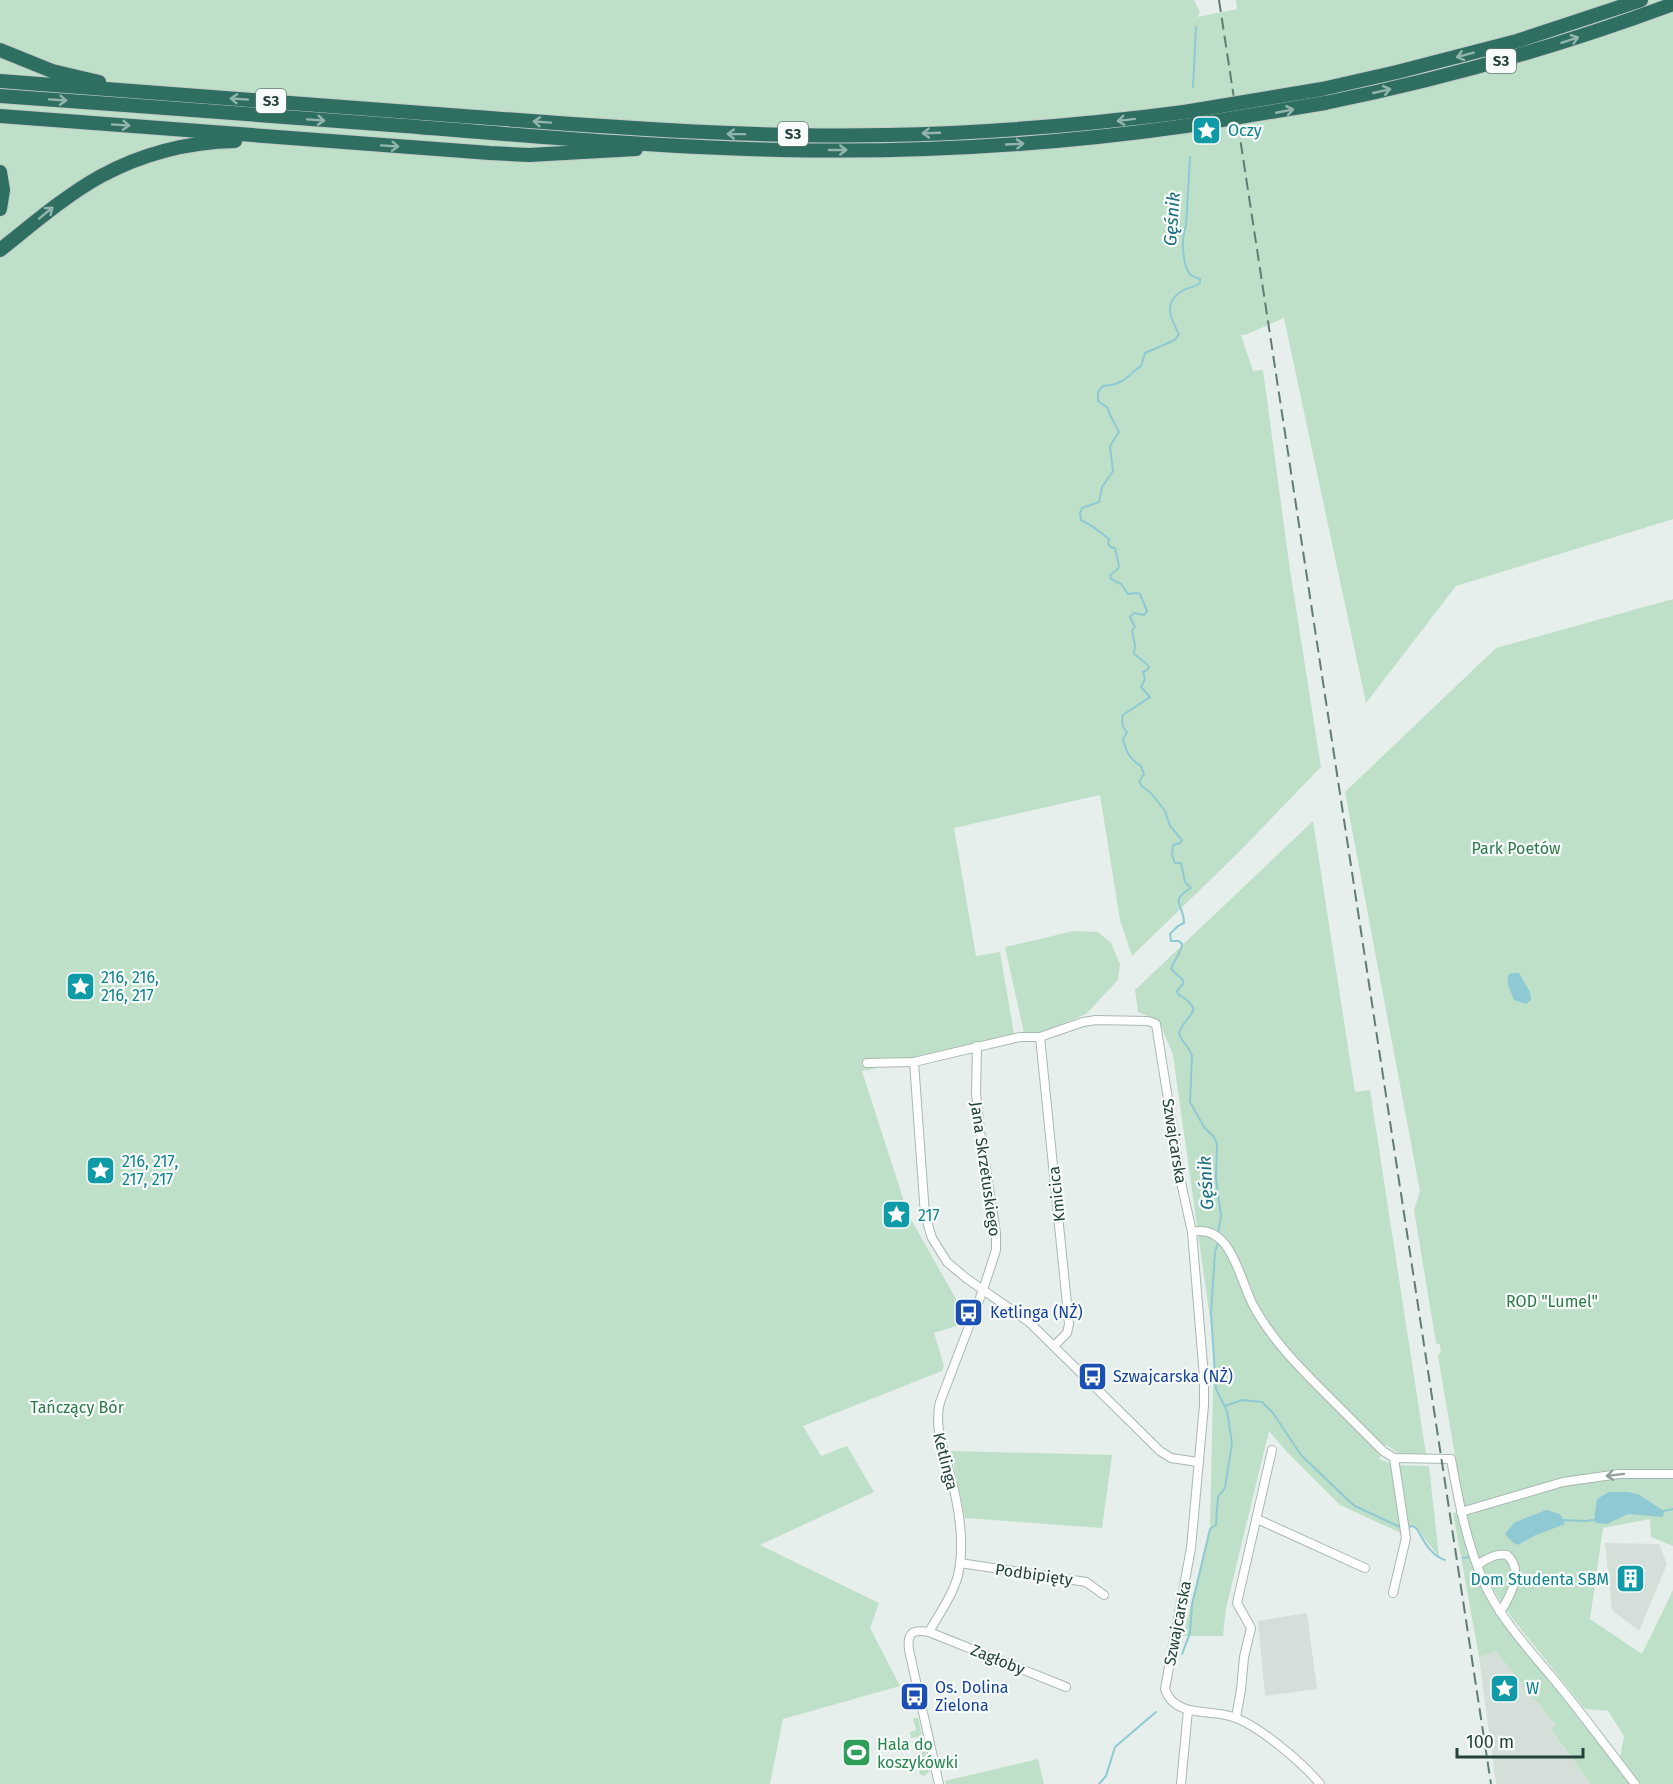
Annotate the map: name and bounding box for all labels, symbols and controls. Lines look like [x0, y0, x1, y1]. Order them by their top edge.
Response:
one-way arrow [1560, 34, 1579, 45]
road number: S3 [1486, 49, 1516, 73]
one-way arrow [1456, 50, 1475, 62]
one-way arrow [1372, 85, 1391, 96]
road number: S3 [256, 89, 286, 113]
one-way arrow [230, 93, 250, 104]
one-way arrow [48, 95, 68, 106]
one-way arrow [1275, 105, 1294, 116]
one-way arrow [305, 114, 325, 125]
one-way arrow [1116, 114, 1136, 125]
place icon: Oczy [1191, 114, 1223, 146]
one-way arrow [532, 116, 552, 127]
one-way arrow [111, 120, 131, 131]
place label: Oczy [1228, 121, 1262, 140]
road number: S3 [778, 122, 808, 146]
one-way arrow [727, 128, 747, 139]
one-way arrow [922, 128, 942, 139]
one-way arrow [1004, 139, 1024, 150]
one-way arrow [380, 140, 400, 151]
one-way arrow [827, 144, 847, 156]
water label: Gęśnik [1159, 191, 1185, 247]
one-way arrow [38, 207, 54, 220]
park label: Park Poetów [1472, 839, 1561, 858]
place label: 216, 216, 216, 217 [101, 968, 159, 1005]
place icon: 216, 216, 216, 217 [64, 970, 96, 1002]
street label: Szwajcarska [1158, 1097, 1191, 1185]
street label: Jana Skrzetuskiego [967, 1100, 1004, 1238]
place label: 216, 217, 217, 217 [122, 1152, 179, 1189]
place icon: 216, 217, 217, 217 [85, 1154, 117, 1186]
water label: Gęśnik [1194, 1155, 1218, 1211]
street label: Kmicica [1044, 1165, 1069, 1223]
place icon: 217 [881, 1199, 913, 1231]
place label: 217 [918, 1206, 940, 1225]
park label: ROD "Lumel" [1506, 1292, 1598, 1311]
bus stop icon: Ketlinga (NŻ) [953, 1296, 985, 1328]
place label: Ketlinga (NŻ) [990, 1302, 1083, 1322]
bus stop icon: Szwajcarska (NŻ) [1076, 1360, 1108, 1392]
place label: Szwajcarska (NŻ) [1113, 1366, 1233, 1386]
park label: Tańczący Bór [30, 1398, 125, 1418]
street label: Ketlinga [929, 1430, 962, 1492]
one-way arrow [1605, 1470, 1625, 1481]
street label: Podbipięty [994, 1560, 1074, 1589]
building icon: Dom Studenta SBM [1614, 1563, 1646, 1595]
place label: Dom Studenta SBM [1470, 1570, 1609, 1589]
street label: Szwajcarska [1160, 1579, 1195, 1667]
street label: Zagłoby [968, 1640, 1028, 1679]
place icon: W [1489, 1672, 1521, 1704]
place label: Os. Dolina Zielona [935, 1678, 1009, 1715]
place label: W [1526, 1679, 1539, 1698]
bus stop icon: Os. Dolina Zielona [898, 1680, 930, 1712]
scale bar [1457, 1721, 1583, 1759]
text: 100 m [1466, 1731, 1514, 1753]
place label: Hala do koszykówki [877, 1735, 958, 1772]
sports icon: Hala do koszykówki [840, 1737, 872, 1769]

